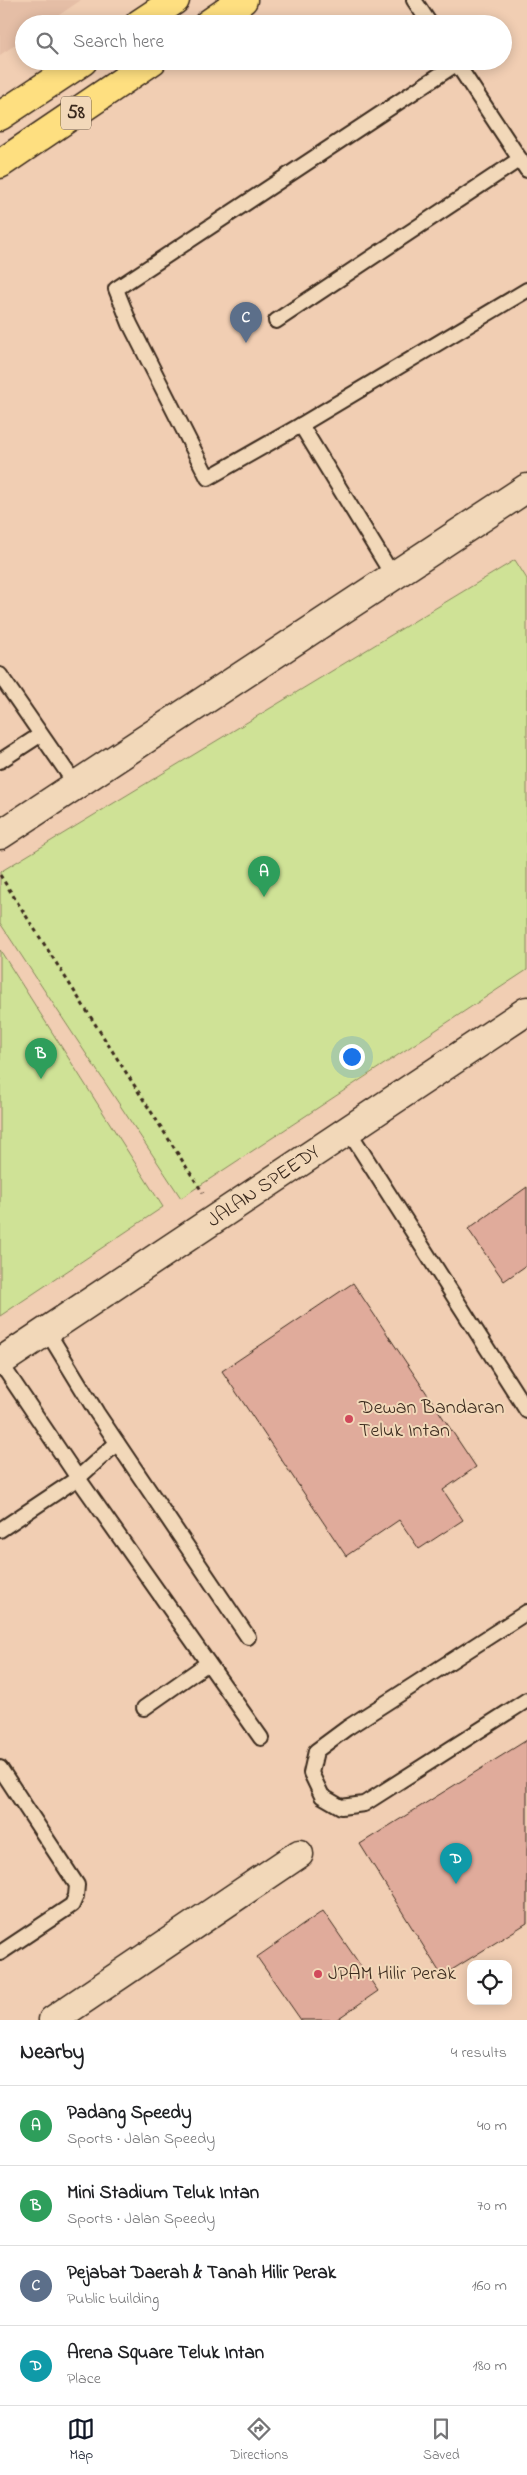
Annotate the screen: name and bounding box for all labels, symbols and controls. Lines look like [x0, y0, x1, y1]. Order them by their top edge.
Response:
search box [15, 15, 512, 70]
icon: search [33, 29, 61, 57]
text: Search here [73, 29, 164, 56]
road number: 58 [61, 96, 91, 130]
pin: C [230, 302, 262, 343]
pin: A [248, 856, 280, 897]
pin: B [25, 1038, 57, 1079]
your location [339, 1044, 365, 1070]
street label: JALAN SPEEDY [202, 1139, 326, 1235]
place label: Dewan Bandaran Teluk Intan [358, 1394, 505, 1446]
marker: Dewan Bandaran Teluk Intan [343, 1413, 355, 1425]
pin: D [440, 1843, 472, 1884]
place label: JPAM Hilir Perak [328, 1960, 456, 1989]
map controls [467, 1960, 512, 2005]
button: locate [467, 1960, 512, 2005]
marker: JPAM Hilir Perak [312, 1968, 324, 1980]
text: Nearby [20, 2038, 84, 2068]
text: 4 results [451, 2041, 507, 2065]
text: Padang Speedy [67, 2100, 192, 2127]
text: A [31, 2114, 41, 2138]
text: 40 m [477, 2114, 507, 2138]
text: Sports · Jalan Speedy [67, 2127, 215, 2151]
text: Mini Stadium Teluk Intan [67, 2180, 259, 2207]
text: B [31, 2194, 41, 2218]
text: 70 m [477, 2194, 507, 2218]
text: Sports · Jalan Speedy [67, 2207, 215, 2231]
text: Pejabat Daerah & Tanah Hilir Perak [67, 2260, 336, 2287]
text: C [32, 2274, 40, 2298]
text: 160 m [472, 2274, 507, 2298]
text: Public building [67, 2287, 159, 2311]
text: Arena Square Teluk Intan [67, 2340, 264, 2367]
text: D [30, 2354, 42, 2378]
text: 180 m [473, 2354, 507, 2378]
text: Place [67, 2367, 101, 2391]
tab: Map [67, 2415, 95, 2466]
tab: Directions [230, 2415, 288, 2466]
tab: Saved [423, 2415, 460, 2466]

